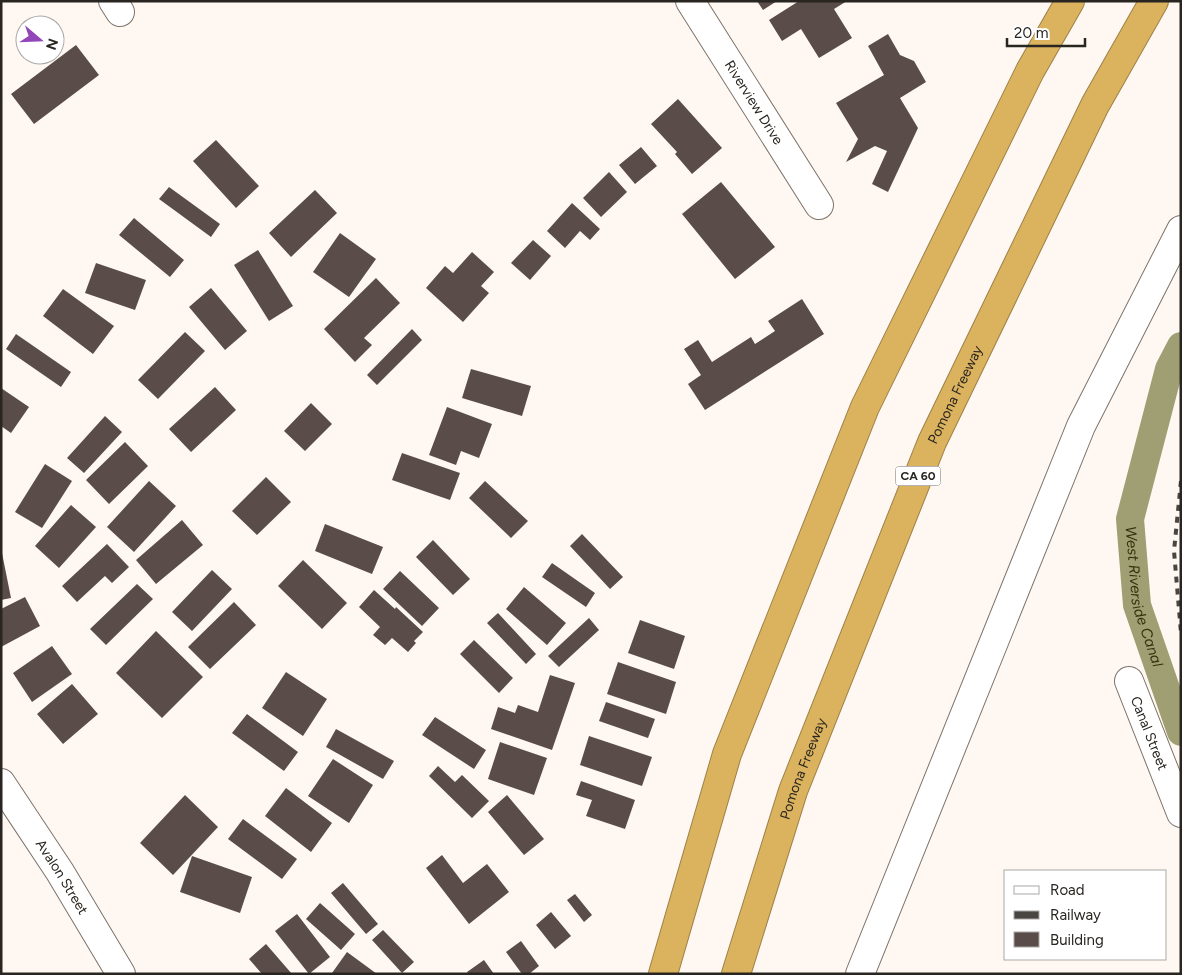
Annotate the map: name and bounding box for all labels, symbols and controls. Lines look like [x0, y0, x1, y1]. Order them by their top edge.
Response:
north arrow [15, 15, 65, 65]
scale bar [1007, 15, 1084, 47]
text: 20 m [1014, 24, 1048, 42]
text: N [42, 36, 62, 52]
street label: Riverview Drive [721, 57, 787, 148]
street label: Pomona Freeway [924, 342, 986, 447]
road number: CA 60 [896, 466, 940, 486]
water label: West Riverside Canal [1122, 525, 1167, 670]
street label: Canal Street [1127, 694, 1172, 773]
street label: Pomona Freeway [776, 715, 830, 821]
street label: Avalon Street [32, 836, 92, 917]
legend [1004, 870, 1167, 960]
text: Road [1050, 881, 1085, 899]
text: Railway [1050, 906, 1101, 924]
text: Building [1050, 931, 1104, 949]

